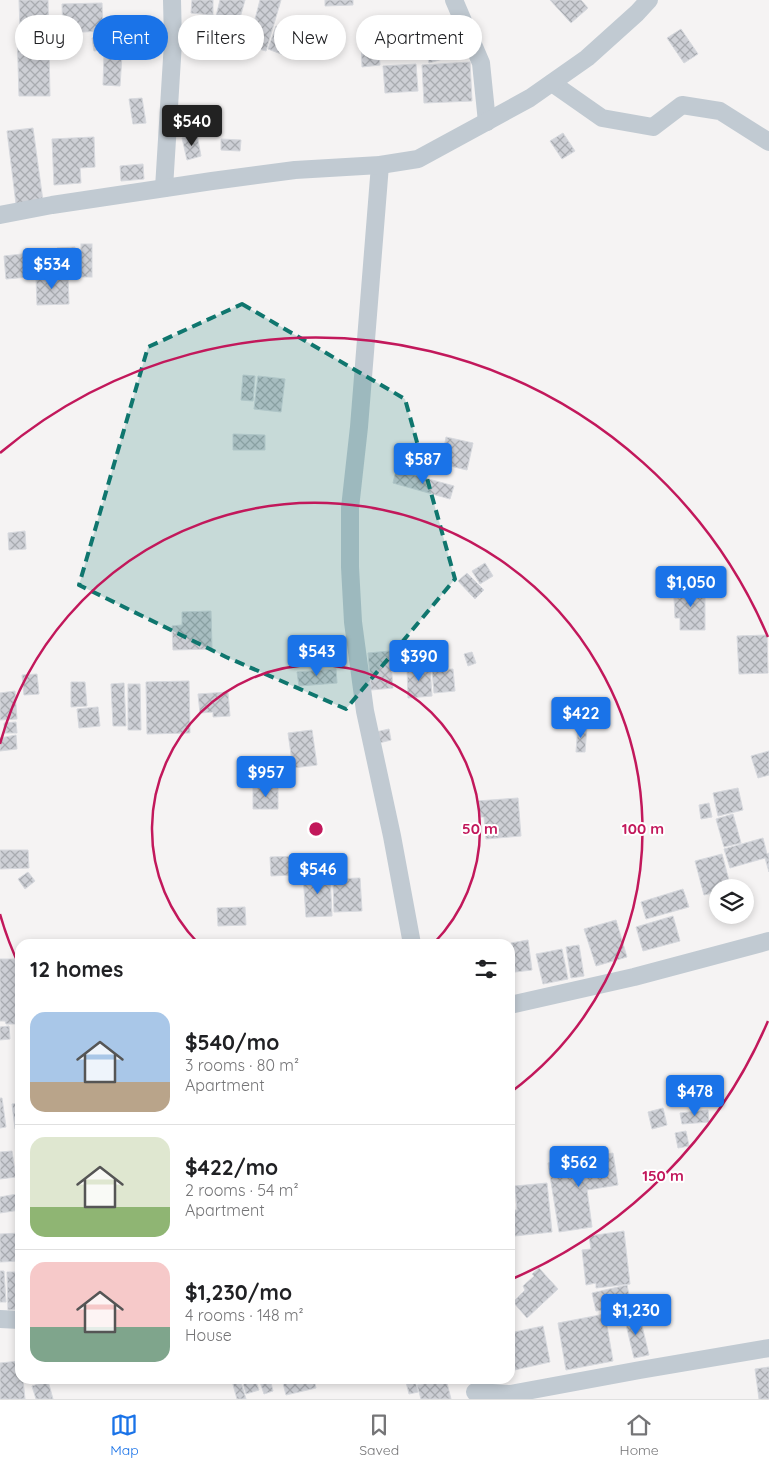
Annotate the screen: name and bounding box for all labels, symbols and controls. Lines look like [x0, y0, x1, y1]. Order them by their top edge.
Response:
chip: Buy [15, 15, 83, 60]
chip: Rent [93, 15, 168, 60]
chip: Filters [178, 15, 264, 60]
chip: New [274, 15, 346, 60]
chip: Apartment [356, 15, 482, 60]
pin: $540 [162, 104, 222, 147]
text: $540 [173, 111, 211, 131]
pin: $534 [22, 248, 82, 290]
text: $534 [34, 254, 70, 274]
pin: $587 [393, 442, 453, 485]
text: $587 [405, 449, 441, 469]
pin: $1,050 [650, 566, 732, 608]
text: $1,050 [666, 572, 716, 592]
pin: $543 [287, 634, 347, 677]
pin: $390 [389, 640, 449, 682]
text: $543 [299, 641, 335, 661]
text: $390 [400, 646, 438, 666]
pin: $422 [551, 696, 611, 739]
text: $422 [562, 703, 600, 723]
pin: $957 [236, 756, 296, 798]
text: $957 [248, 762, 284, 782]
text: 50 m [462, 819, 498, 838]
text: 100 m [622, 819, 664, 838]
centre of rings [307, 820, 325, 838]
pin: $546 [288, 852, 348, 895]
text: $546 [299, 859, 337, 879]
map controls [709, 879, 754, 924]
button: layers [709, 879, 754, 924]
icon: filters [472, 955, 500, 983]
text: 12 homes [30, 956, 123, 982]
text: $540/mo [185, 1029, 279, 1055]
icon: home [70, 1032, 130, 1092]
text: 3 rooms · 80 m² [185, 1055, 299, 1075]
pin: $478 [665, 1074, 725, 1117]
text: Apartment [185, 1075, 265, 1095]
text: $478 [677, 1081, 713, 1101]
pin: $562 [549, 1146, 609, 1188]
text: $562 [561, 1152, 597, 1172]
text: $422/mo [185, 1154, 278, 1180]
icon: home [70, 1157, 130, 1217]
text: 150 m [642, 1166, 684, 1185]
text: 2 rooms · 54 m² [185, 1180, 299, 1200]
text: Apartment [185, 1200, 265, 1220]
text: $1,230/mo [185, 1279, 292, 1305]
icon: home [70, 1282, 130, 1342]
pin: $1,230 [595, 1294, 677, 1336]
text: $1,230 [612, 1300, 660, 1320]
text: 4 rooms · 148 m² [185, 1305, 304, 1325]
text: House [185, 1325, 232, 1345]
tab: Map [110, 1411, 139, 1459]
tab: Saved [359, 1411, 399, 1459]
tab: Home [620, 1411, 659, 1459]

